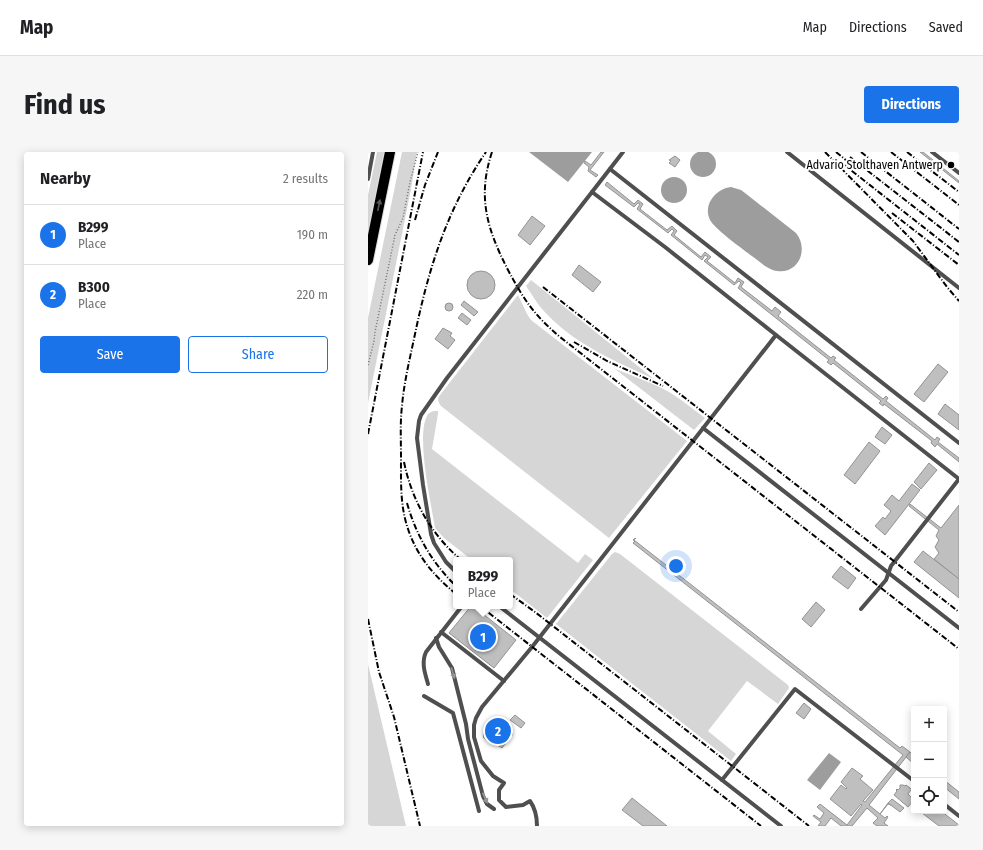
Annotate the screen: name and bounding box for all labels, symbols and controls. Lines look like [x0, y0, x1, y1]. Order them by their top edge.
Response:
text: Map [20, 16, 53, 39]
text: Map [803, 19, 827, 36]
text: Directions [849, 19, 907, 36]
text: Saved [929, 19, 963, 36]
button: Directions [864, 86, 959, 123]
text: Find us [24, 88, 106, 121]
place label: Advario Stolthaven Antwerp [806, 158, 943, 172]
marker: Advario Stolthaven Antwerp [946, 160, 956, 170]
text: Nearby [40, 168, 91, 189]
text: 2 results [283, 171, 328, 186]
one-way arrow [376, 199, 382, 212]
text: B299 [78, 218, 109, 236]
text: 1 [50, 227, 56, 242]
text: 190 m [297, 227, 328, 242]
text: Place [78, 236, 106, 251]
text: B300 [78, 278, 110, 296]
text: 2 [50, 287, 56, 302]
text: 220 m [297, 287, 328, 302]
text: Place [78, 296, 106, 311]
button: Save [40, 336, 180, 373]
button: Share [188, 336, 328, 373]
your location [666, 556, 686, 576]
popup [453, 557, 513, 609]
text: B299 [468, 567, 498, 585]
text: Place [468, 585, 496, 600]
pin: 1 [470, 622, 496, 652]
one-way arrow [450, 667, 456, 679]
map controls [911, 706, 947, 814]
button: + [911, 706, 947, 742]
pin: 2 [485, 716, 511, 746]
button: − [911, 742, 947, 778]
button: locate [911, 778, 947, 814]
one-way arrow [482, 793, 488, 804]

